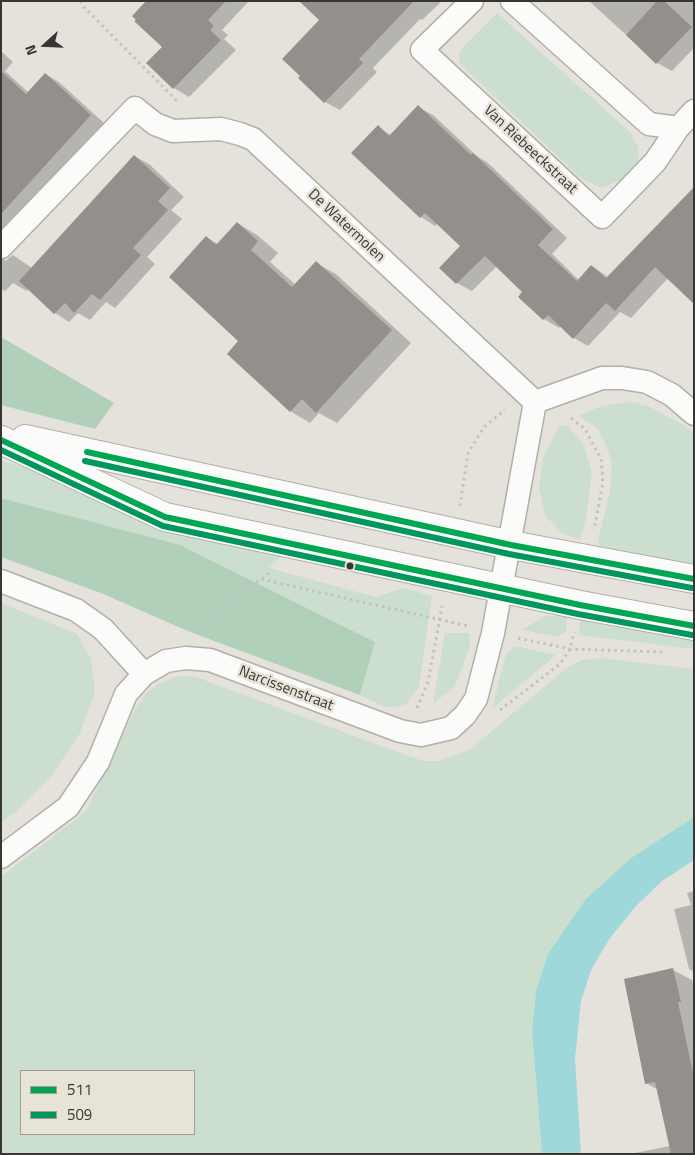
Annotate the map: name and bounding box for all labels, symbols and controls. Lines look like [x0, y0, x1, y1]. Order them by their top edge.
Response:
north arrow [20, 20, 70, 70]
text: N [19, 42, 42, 58]
street label: Van Riebeeckstraat [479, 102, 581, 198]
street label: De Watermolen [304, 186, 388, 266]
unlabelled marker [345, 561, 355, 571]
street label: Narcissenstraat [236, 663, 336, 715]
legend [20, 1070, 195, 1135]
text: 511 [67, 1078, 92, 1101]
text: 509 [67, 1103, 92, 1126]

